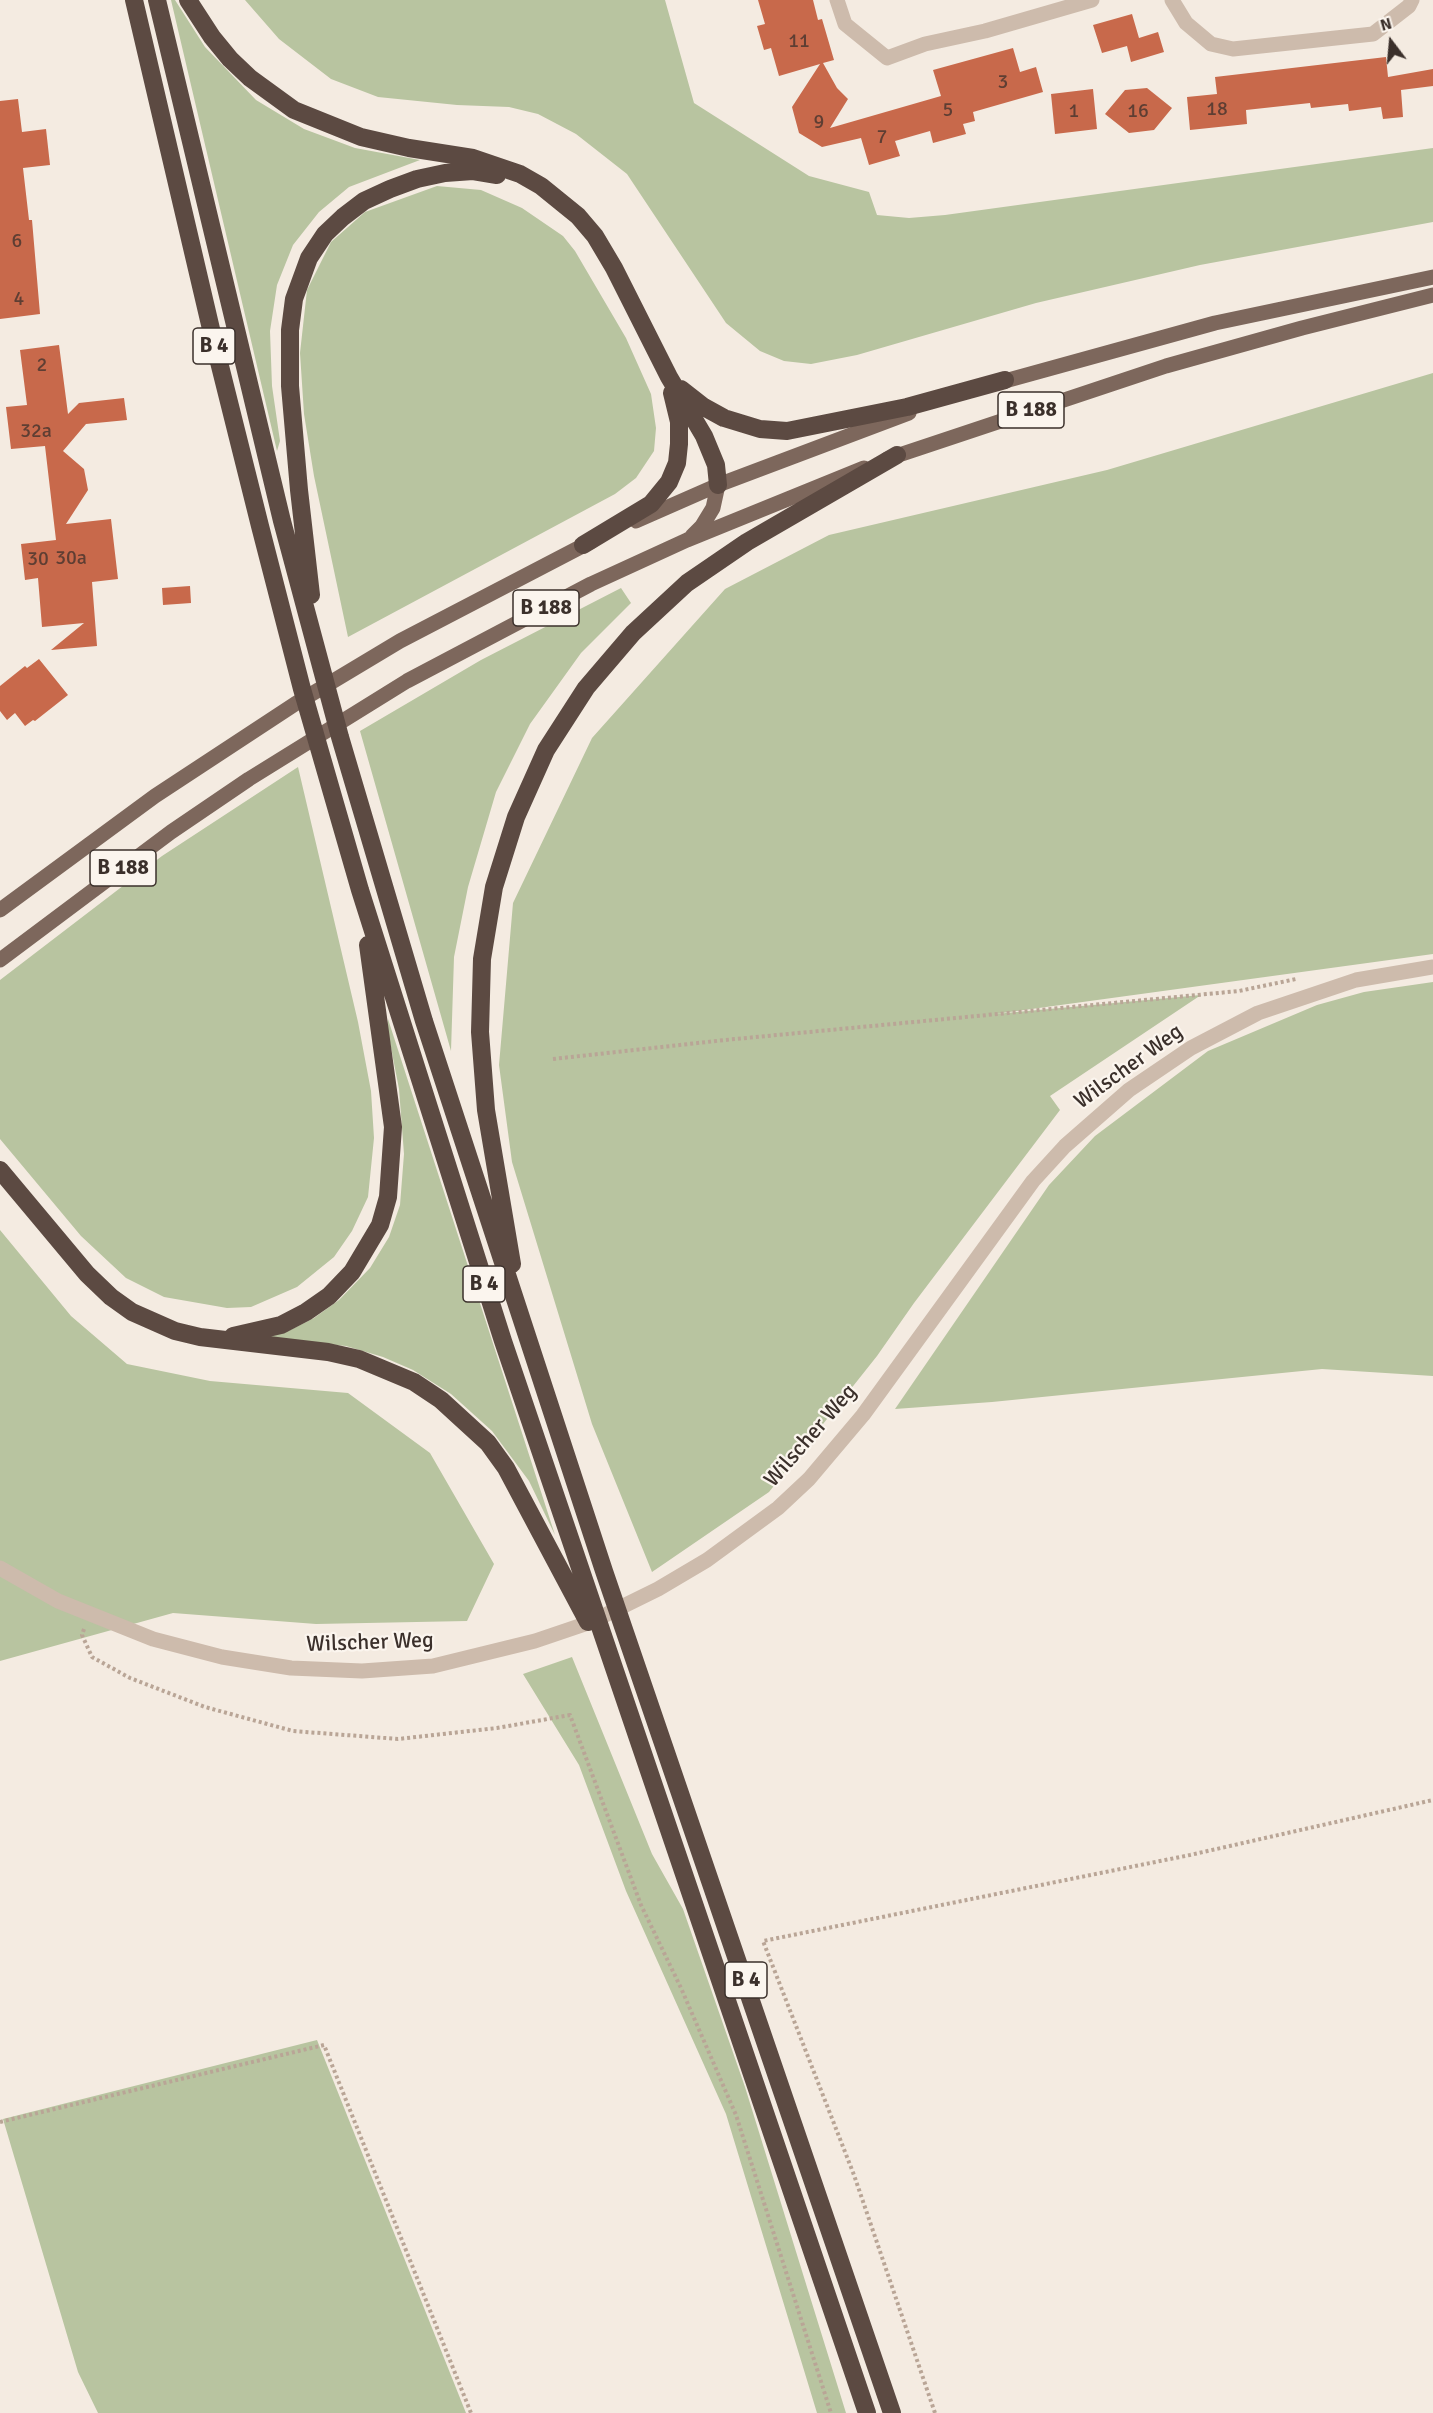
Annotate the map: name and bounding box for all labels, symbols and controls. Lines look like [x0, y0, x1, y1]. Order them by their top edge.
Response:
north arrow [1361, 12, 1421, 72]
text: N [1378, 14, 1394, 36]
house number: 11 [788, 30, 810, 54]
house number: 3 [998, 71, 1008, 95]
house number: 18 [1206, 98, 1228, 122]
house number: 5 [943, 99, 953, 123]
house number: 1 [1069, 100, 1079, 124]
house number: 16 [1127, 100, 1149, 124]
house number: 9 [814, 111, 824, 135]
house number: 7 [877, 126, 887, 150]
house number: 6 [12, 230, 22, 254]
house number: 4 [14, 288, 24, 312]
road number: B 4 [193, 328, 235, 364]
house number: 2 [37, 354, 47, 378]
road number: B 188 [998, 392, 1064, 428]
house number: 32a [20, 420, 52, 444]
house number: 30a [55, 547, 87, 571]
house number: 30 [27, 548, 49, 572]
road number: B 188 [513, 590, 579, 626]
road number: B 188 [90, 850, 156, 886]
street label: Wilscher Weg [1070, 1019, 1188, 1115]
road number: B 4 [463, 1266, 505, 1302]
street label: Wilscher Weg [759, 1379, 863, 1493]
street label: Wilscher Weg [306, 1628, 434, 1658]
road number: B 4 [725, 1962, 767, 1998]

